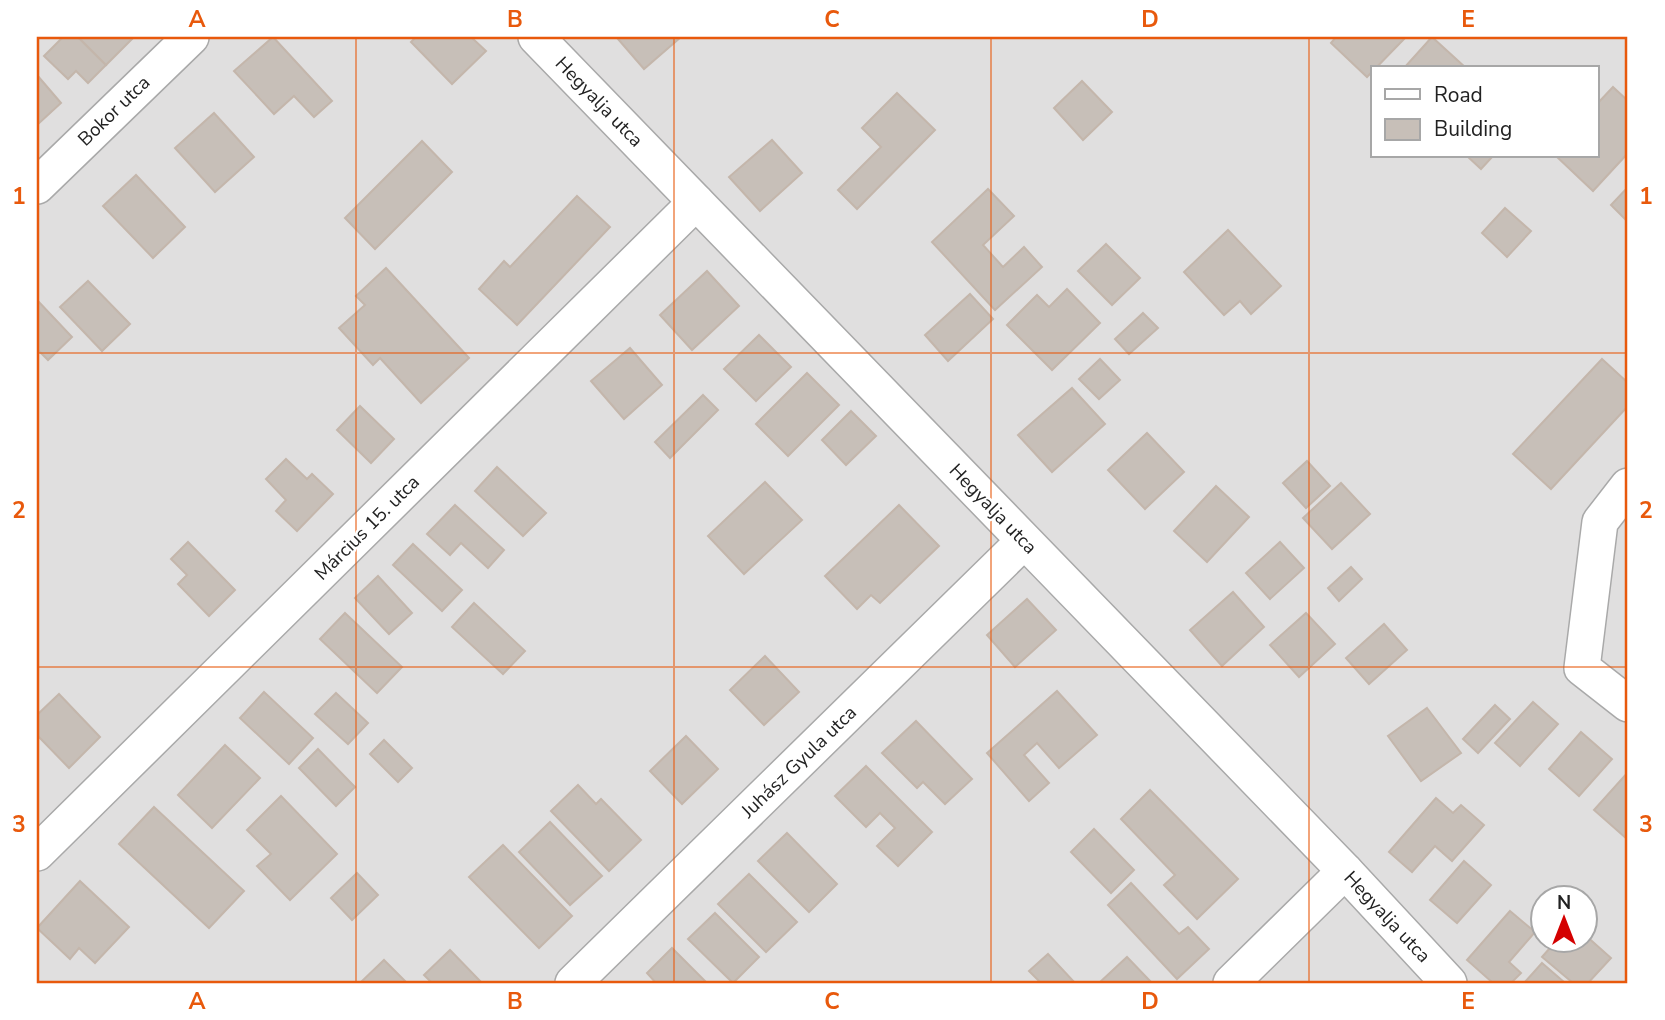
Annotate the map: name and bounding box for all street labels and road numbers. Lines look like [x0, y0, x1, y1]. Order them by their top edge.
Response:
street label: Hegyalja utca [549, 51, 649, 153]
street label: Bokor utca [72, 70, 156, 152]
street label: Hegyalja utca [943, 458, 1043, 560]
street label: Március 15. utca [309, 470, 425, 586]
street label: Juhász Gyula utca [735, 700, 862, 825]
street label: Hegyalja utca [1338, 866, 1436, 968]

